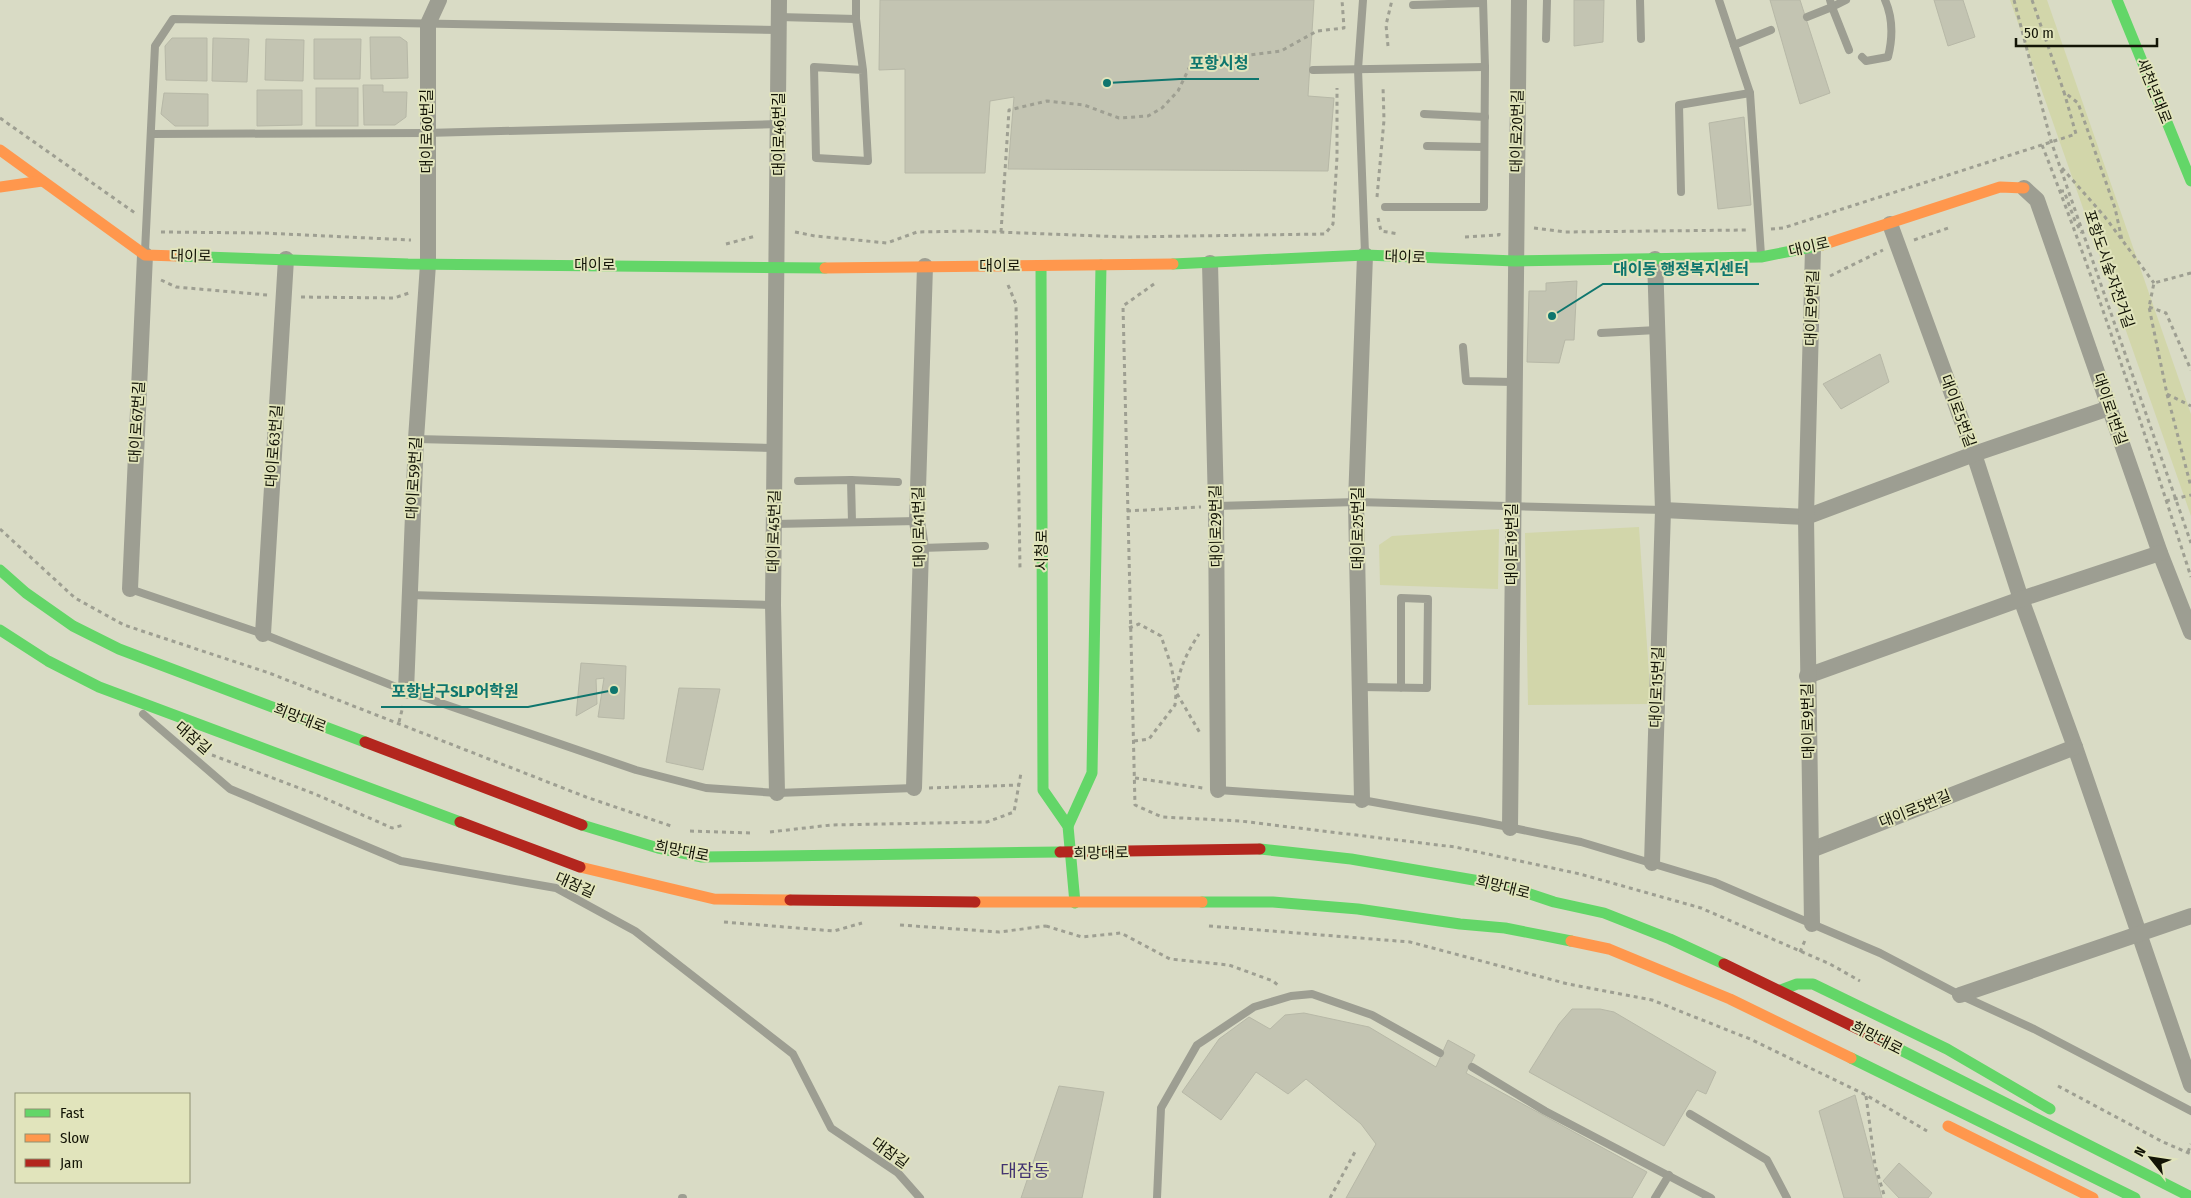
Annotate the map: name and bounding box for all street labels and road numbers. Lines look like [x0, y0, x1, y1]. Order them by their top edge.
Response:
street label: 새천년대로 [2133, 56, 2175, 126]
street label: 대이로60번길 [418, 89, 436, 173]
street label: 대이로20번길 [1507, 89, 1527, 173]
street label: 대이로46번길 [770, 92, 788, 176]
street label: 포항도시숲자전거길 [2080, 207, 2138, 331]
street label: 대이로 [1787, 234, 1831, 260]
street label: 대이로 [170, 247, 212, 265]
street label: 대이로 [1384, 247, 1426, 267]
street label: 대이로 [574, 256, 616, 274]
street label: 대이로 [979, 257, 1021, 275]
street label: 대이로9번길 [1802, 270, 1822, 346]
street label: 대이로1번길 [2089, 371, 2131, 447]
street label: 대이로5번길 [1937, 372, 1979, 450]
street label: 대이로67번길 [126, 380, 148, 464]
street label: 대이로63번길 [262, 404, 286, 488]
street label: 대이로59번길 [403, 436, 425, 520]
street label: 대이로29번길 [1206, 484, 1226, 568]
street label: 대이로41번길 [909, 486, 929, 568]
street label: 대이로25번길 [1349, 487, 1367, 569]
street label: 대이로45번길 [764, 489, 784, 573]
street label: 대이로19번길 [1503, 503, 1521, 585]
street label: 시청로 [1033, 529, 1051, 571]
street label: 대이로15번길 [1647, 646, 1667, 728]
street label: 대이로9번길 [1798, 683, 1818, 759]
street label: 희망대로 [271, 700, 329, 736]
street label: 대잠길 [171, 718, 215, 758]
street label: 대이로5번길 [1876, 786, 1954, 832]
street label: 희망대로 [653, 837, 711, 865]
street label: 희망대로 [1073, 844, 1129, 862]
street label: 대잠길 [552, 868, 598, 902]
street label: 희망대로 [1474, 872, 1532, 902]
street label: 희망대로 [1848, 1017, 1906, 1059]
street label: 대잠길 [868, 1134, 912, 1172]

